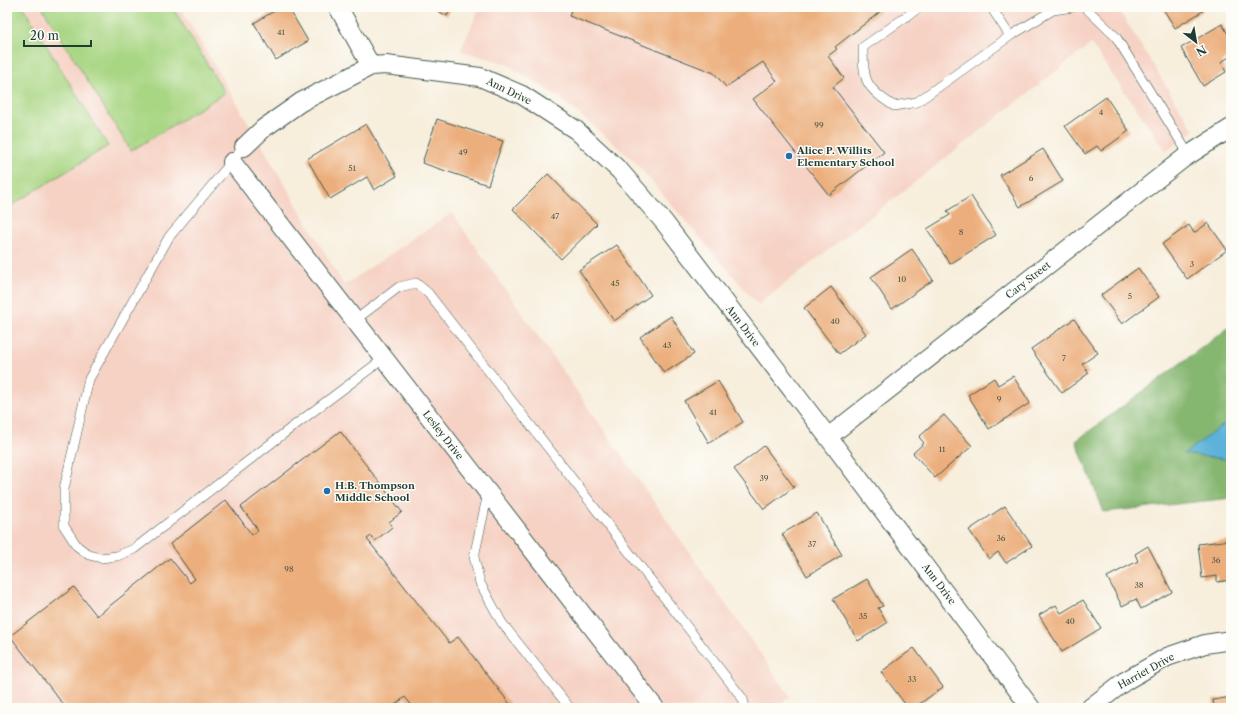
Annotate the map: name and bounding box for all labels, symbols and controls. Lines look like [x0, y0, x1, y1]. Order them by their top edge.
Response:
scale bar [24, 22, 91, 48]
north arrow [1176, 22, 1216, 62]
house number: 41 [277, 27, 286, 37]
text: 20 m [30, 28, 59, 43]
text: N [1193, 42, 1209, 59]
street label: Ann Drive [483, 74, 534, 108]
house number: 4 [1099, 107, 1104, 117]
house number: 99 [814, 120, 824, 130]
place label: Alice P. Willits Elementary School [796, 144, 895, 169]
house number: 49 [458, 147, 468, 157]
marker: Alice P. Willits Elementary School [784, 151, 794, 161]
house number: 51 [348, 163, 356, 173]
house number: 6 [1029, 173, 1034, 183]
house number: 47 [551, 211, 559, 221]
house number: 8 [959, 227, 964, 237]
street label: Cary Street [1003, 258, 1053, 302]
house number: 3 [1190, 259, 1194, 269]
house number: 10 [898, 274, 906, 284]
house number: 45 [611, 278, 619, 288]
house number: 5 [1128, 291, 1132, 301]
street label: Ann Drive [723, 302, 763, 350]
house number: 40 [830, 316, 840, 326]
house number: 43 [662, 340, 672, 350]
house number: 7 [1062, 353, 1066, 363]
house number: 9 [997, 394, 1002, 404]
house number: 41 [709, 407, 718, 417]
street label: Lesley Drive [420, 408, 466, 462]
house number: 11 [939, 444, 946, 454]
house number: 39 [759, 473, 769, 483]
place label: H.B. Thompson Middle School [335, 479, 415, 504]
marker: H.B. Thompson Middle School [322, 486, 332, 496]
house number: 36 [996, 533, 1006, 543]
house number: 37 [808, 539, 816, 549]
house number: 36 [1211, 555, 1221, 565]
street label: Ann Drive [919, 560, 959, 608]
house number: 98 [284, 564, 294, 574]
house number: 38 [1134, 580, 1144, 590]
house number: 35 [859, 611, 867, 621]
house number: 40 [1065, 616, 1075, 626]
street label: Harriet Drive [1115, 650, 1177, 692]
house number: 33 [908, 674, 916, 684]

